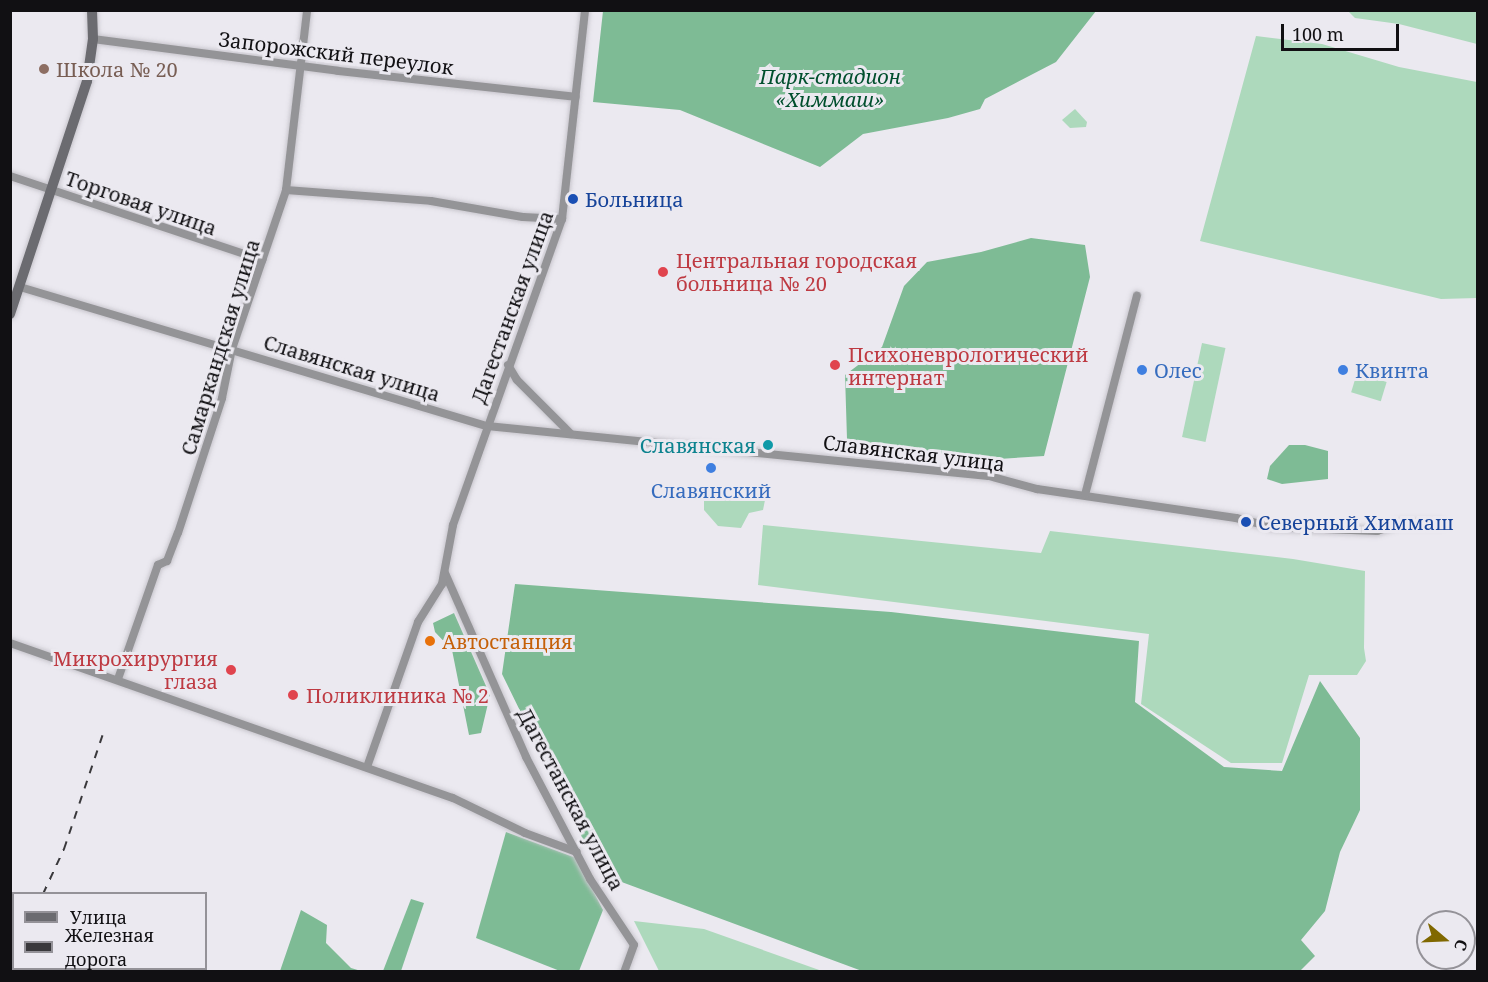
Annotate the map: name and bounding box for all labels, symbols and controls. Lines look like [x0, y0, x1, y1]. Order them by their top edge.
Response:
scale bar [1284, 12, 1402, 50]
text: 100 m [1292, 22, 1344, 46]
street label: Запорожский переулок [217, 27, 455, 79]
place label: Школа № 20 [56, 57, 178, 81]
marker: Школа № 20 [37, 62, 51, 76]
park label: Парк-стадион «Химмаш» [759, 65, 901, 112]
street label: Торговая улица [62, 166, 220, 240]
place label: Больница [585, 187, 684, 211]
marker: Больница [566, 192, 580, 206]
street label: Дагестанская улица [466, 207, 558, 407]
street label: Самаркандская улица [176, 236, 264, 458]
place label: Центральная городская больница № 20 [676, 248, 917, 295]
marker: Центральная городская больница № 20 [654, 263, 672, 281]
street label: Славянская улица [261, 330, 443, 406]
place label: Психоневрологический интернат [848, 342, 1088, 389]
marker: Психоневрологический интернат [826, 356, 844, 374]
place label: Олес [1154, 358, 1202, 382]
place label: Квинта [1355, 358, 1429, 382]
marker: Олес [1135, 363, 1149, 377]
marker: Квинта [1336, 363, 1350, 377]
street label: Славянская улица [822, 430, 1006, 476]
place label: Славянская [640, 433, 756, 457]
marker: Славянская [761, 438, 775, 452]
marker: Славянский [704, 461, 718, 475]
place label: Славянский [651, 478, 771, 502]
place label: Северный Химмаш [1258, 510, 1454, 534]
marker: Северный Химмаш [1239, 515, 1253, 529]
place label: Автостанция [442, 629, 573, 653]
marker: Автостанция [423, 634, 437, 648]
place label: Микрохирургия глаза [53, 646, 218, 693]
marker: Микрохирургия глаза [222, 661, 240, 679]
place label: Поликлиника № 2 [306, 683, 489, 707]
marker: Поликлиника № 2 [284, 686, 302, 704]
street label: Дагестанская улица [513, 704, 629, 894]
legend [12, 892, 207, 970]
text: Улица [70, 905, 127, 929]
north arrow [1416, 910, 1476, 970]
text: Железная дорога [65, 923, 154, 971]
text: С [1449, 937, 1473, 954]

